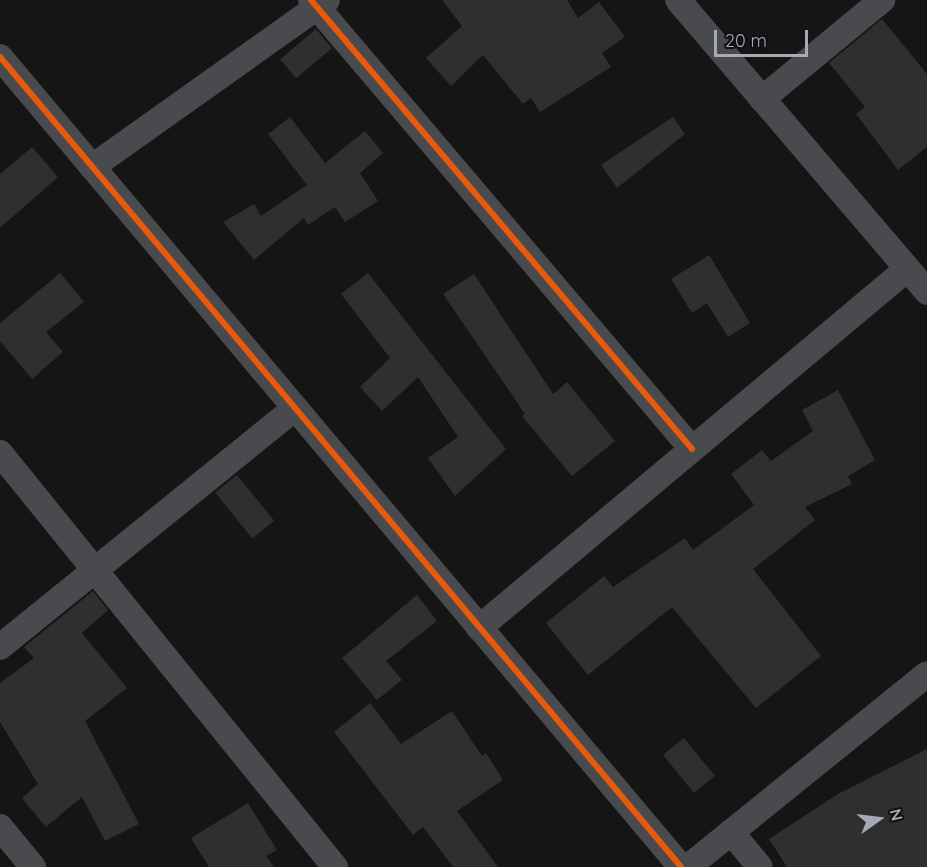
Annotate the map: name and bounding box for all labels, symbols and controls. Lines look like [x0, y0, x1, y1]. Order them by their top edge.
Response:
scale bar [717, 18, 812, 56]
text: 20 m [725, 29, 767, 52]
north arrow [849, 789, 909, 849]
text: N [885, 807, 908, 823]

